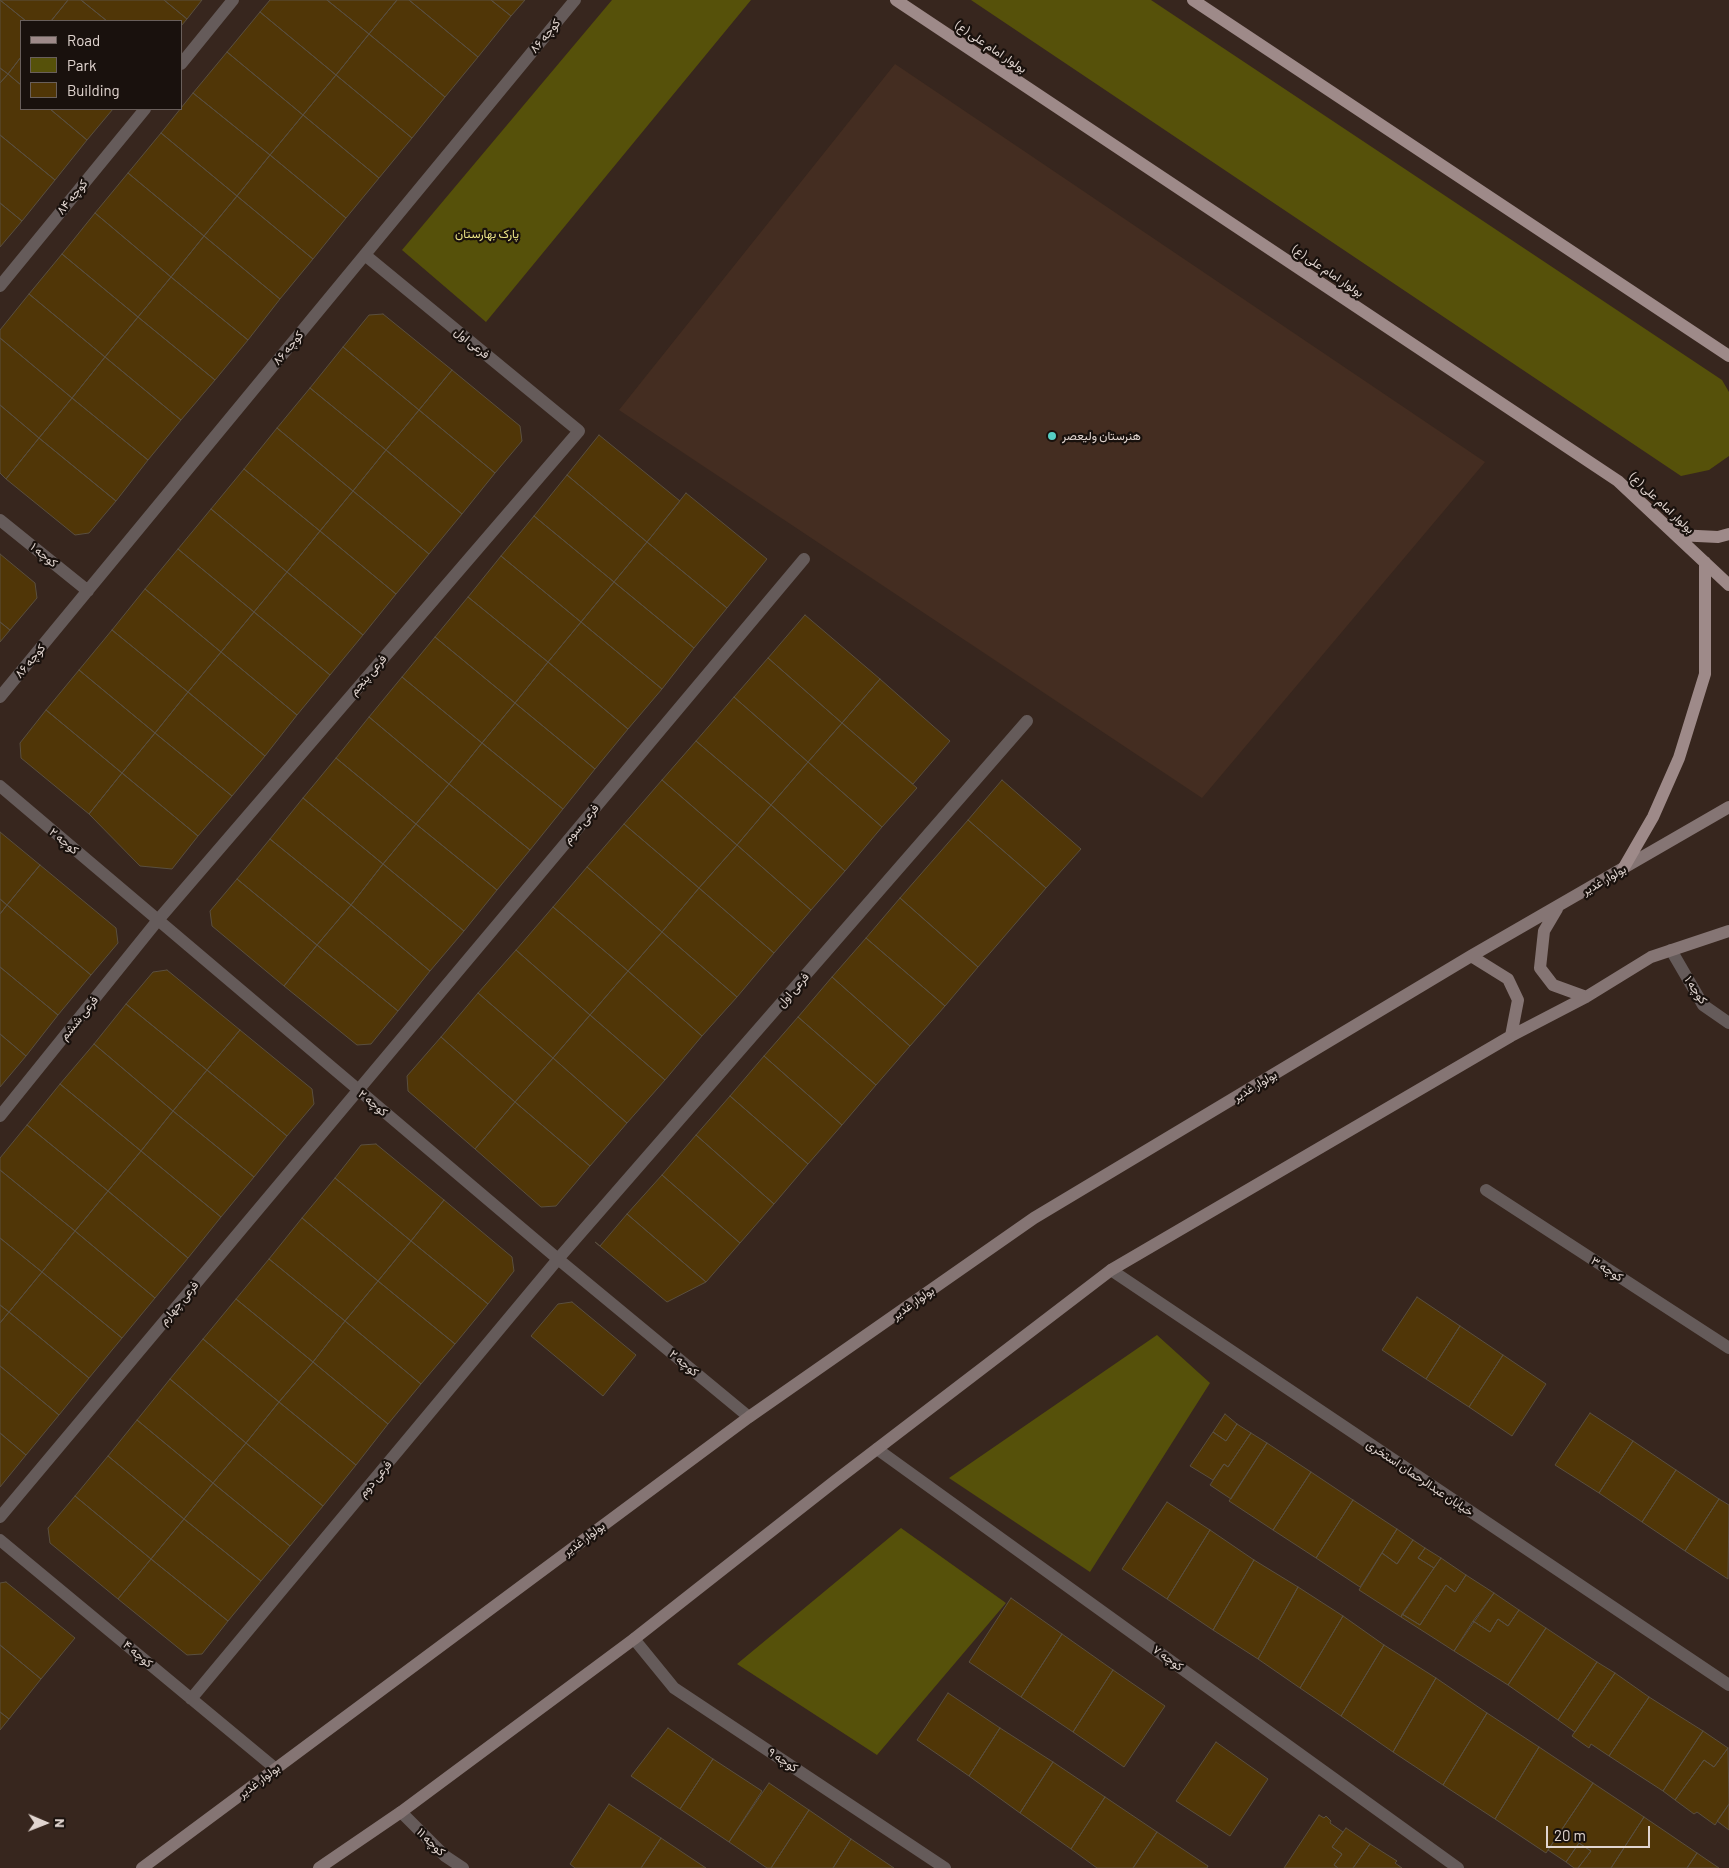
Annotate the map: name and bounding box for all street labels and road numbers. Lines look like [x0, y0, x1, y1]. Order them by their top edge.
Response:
street label: کوچه ۸۶ [527, 16, 563, 56]
street label: بولوار امام علی (ع) [953, 18, 1029, 76]
street label: کوچه ۸۴ [53, 176, 91, 218]
street label: بولوار امام علی (ع) [1290, 242, 1366, 300]
street label: فرعی اول [451, 324, 493, 362]
street label: کوچه ۸۶ [270, 328, 306, 368]
street label: بولوار امام علی (ع) [1627, 470, 1697, 536]
street label: کوچه ۱ [28, 540, 60, 570]
street label: کوچه ۸۶ [12, 641, 48, 681]
street label: فرعی پنجم [346, 652, 390, 698]
street label: فرعی سوم [560, 801, 602, 847]
street label: کوچه ۲ [46, 825, 82, 857]
street label: بولوار غدیر [1579, 862, 1629, 898]
street label: فرعی اول [774, 970, 812, 1010]
street label: کوچه ۱ [1681, 973, 1711, 1007]
street label: فرعی ششم [57, 993, 101, 1043]
street label: بولوار غدیر [1231, 1067, 1279, 1105]
street label: کوچه ۲ [355, 1087, 391, 1119]
street label: کوچه ۳ [1588, 1253, 1626, 1285]
street label: فرعی چهارم [156, 1278, 202, 1328]
street label: بولوار غدیر [889, 1283, 937, 1323]
street label: کوچه ۲ [666, 1347, 702, 1379]
street label: خیابان عبدالرحمان استخری [1364, 1437, 1476, 1519]
street label: فرعی دوم [355, 1458, 395, 1500]
street label: بولوار غدیر [560, 1519, 608, 1559]
street label: کوچه ۴ [120, 1637, 156, 1671]
street label: کوچه ۷ [1150, 1642, 1186, 1674]
street label: کوچه ۹ [765, 1745, 801, 1775]
street label: بولوار غدیر [235, 1761, 283, 1801]
street label: کوچه ۱۱ [414, 1825, 448, 1859]

